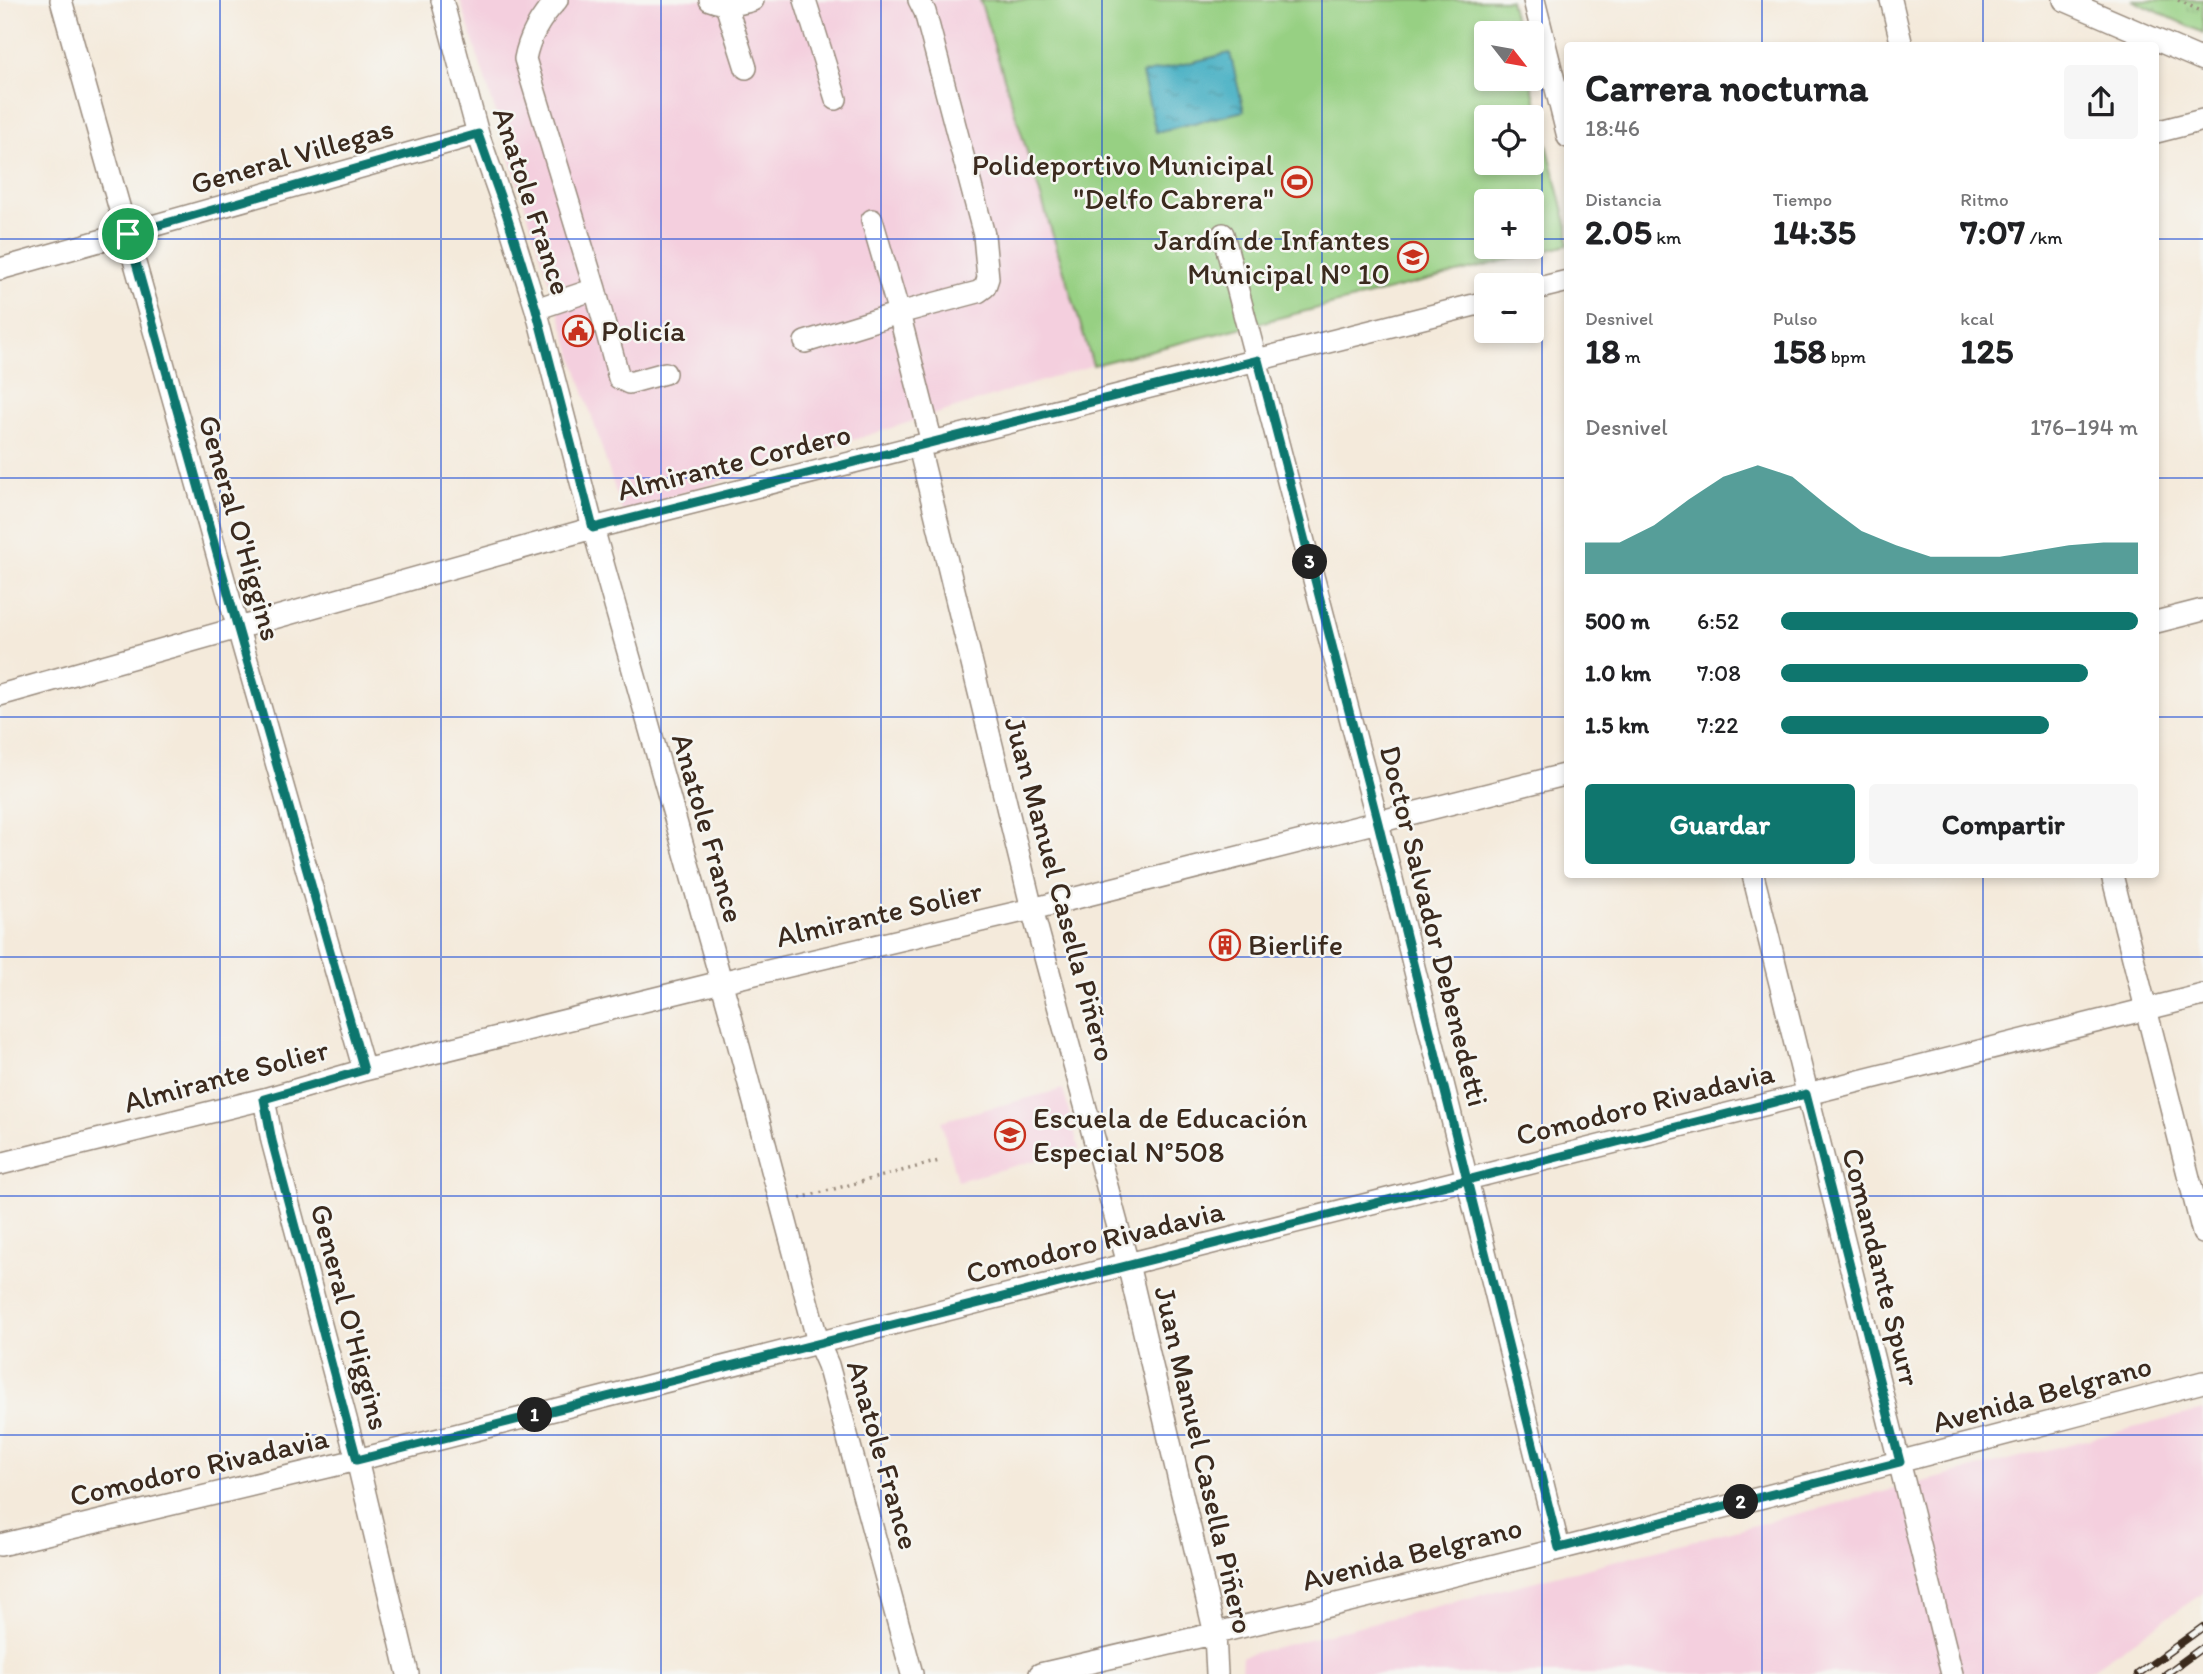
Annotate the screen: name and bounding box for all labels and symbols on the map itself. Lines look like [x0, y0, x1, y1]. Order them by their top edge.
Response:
north arrow [1474, 21, 1544, 91]
street label: Anatole France [485, 102, 580, 299]
street label: General Villegas [186, 109, 398, 202]
place label: Polideportivo Municipal "Delfo Cabrera" [972, 146, 1275, 217]
sports icon: Polideportivo Municipal "Delfo Cabrera" [1280, 165, 1314, 199]
pin [98, 204, 158, 264]
place label: Jardín de Infantes Municipal Nº 10 [1154, 221, 1390, 292]
school or university icon: Jardín de Infantes Municipal Nº 10 [1396, 240, 1430, 274]
place label: Policía [601, 312, 686, 349]
public building icon: Policía [561, 314, 595, 348]
street label: General O'Higgins [191, 411, 290, 645]
street label: Almirante Cordero [613, 415, 855, 508]
pin: 3 [1292, 544, 1328, 580]
street label: Juan Manuel Casella Piñero [997, 712, 1124, 1065]
street label: Anatole France [664, 729, 753, 927]
street label: Doctor Salvador Debenedetti [1372, 742, 1497, 1110]
street label: Almirante Solier [772, 872, 986, 955]
place label: Bierlife [1248, 926, 1343, 963]
building icon: Bierlife [1208, 928, 1242, 962]
street label: Almirante Solier [119, 1030, 332, 1121]
street label: Comodoro Rivadavia [1512, 1053, 1778, 1153]
place label: Escuela de Educación Especial N°508 [1033, 1099, 1307, 1170]
school or university icon: Escuela de Educación Especial N°508 [993, 1118, 1027, 1152]
street label: Comandante Spurr [1834, 1144, 1929, 1390]
street label: Comodoro Rivadavia [962, 1191, 1228, 1291]
street label: General O'Higgins [302, 1200, 398, 1434]
street label: Juan Manuel Casella Piñero [1146, 1283, 1262, 1637]
street label: Avenida Belgrano [1928, 1346, 2156, 1441]
street label: Anatole France [839, 1356, 928, 1554]
pin: 1 [518, 1398, 552, 1432]
street label: Comodoro Rivadavia [66, 1419, 332, 1514]
pin: 2 [1724, 1484, 1758, 1520]
street label: Avenida Belgrano [1298, 1508, 1526, 1599]

